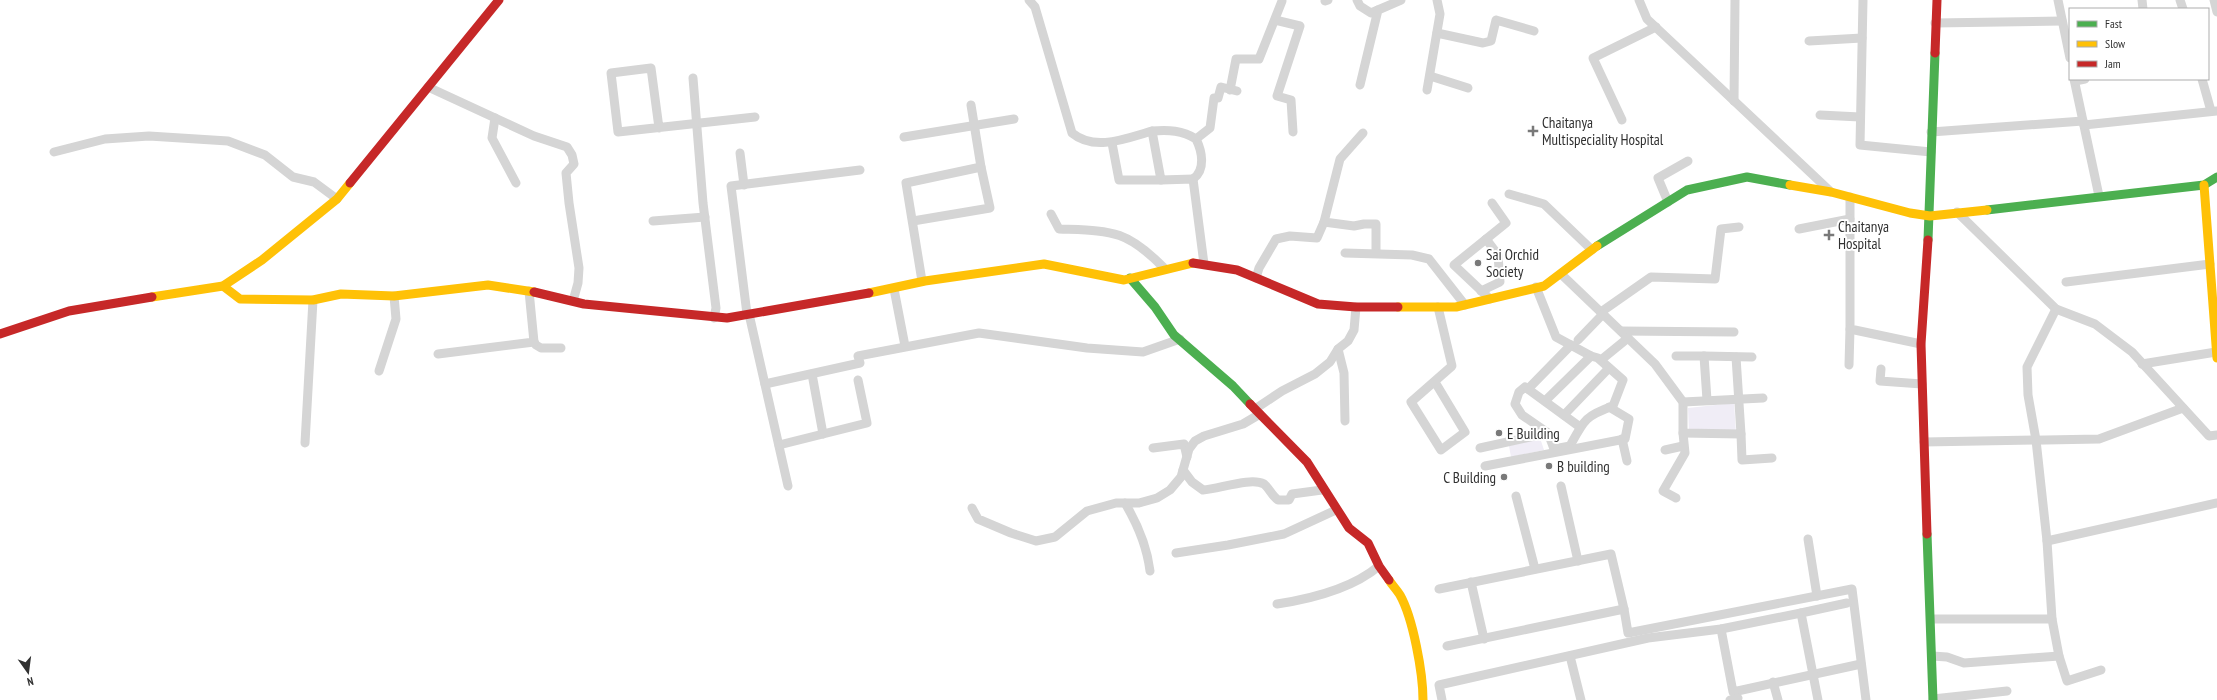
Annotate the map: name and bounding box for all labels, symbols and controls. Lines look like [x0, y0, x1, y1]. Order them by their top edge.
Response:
legend [2069, 8, 2209, 80]
text: Fast [2105, 16, 2123, 31]
text: Slow [2105, 36, 2126, 51]
text: Jam [2104, 56, 2121, 71]
place label: Chaitanya Multispeciality Hospital [1542, 113, 1664, 149]
marker: Chaitanya Multispeciality Hospital [1527, 125, 1539, 137]
place label: Chaitanya Hospital [1838, 217, 1889, 253]
marker: Chaitanya Hospital [1823, 229, 1835, 241]
place label: Sai Orchid Society [1486, 245, 1539, 281]
marker: Sai Orchid Society [1473, 258, 1483, 268]
place label: E Building [1507, 424, 1560, 443]
marker: E Building [1494, 428, 1504, 438]
place label: B building [1557, 457, 1610, 476]
marker: B building [1544, 461, 1554, 471]
place label: C Building [1443, 468, 1496, 487]
marker: C Building [1499, 472, 1509, 482]
north arrow [8, 652, 48, 692]
text: N [26, 674, 35, 689]

